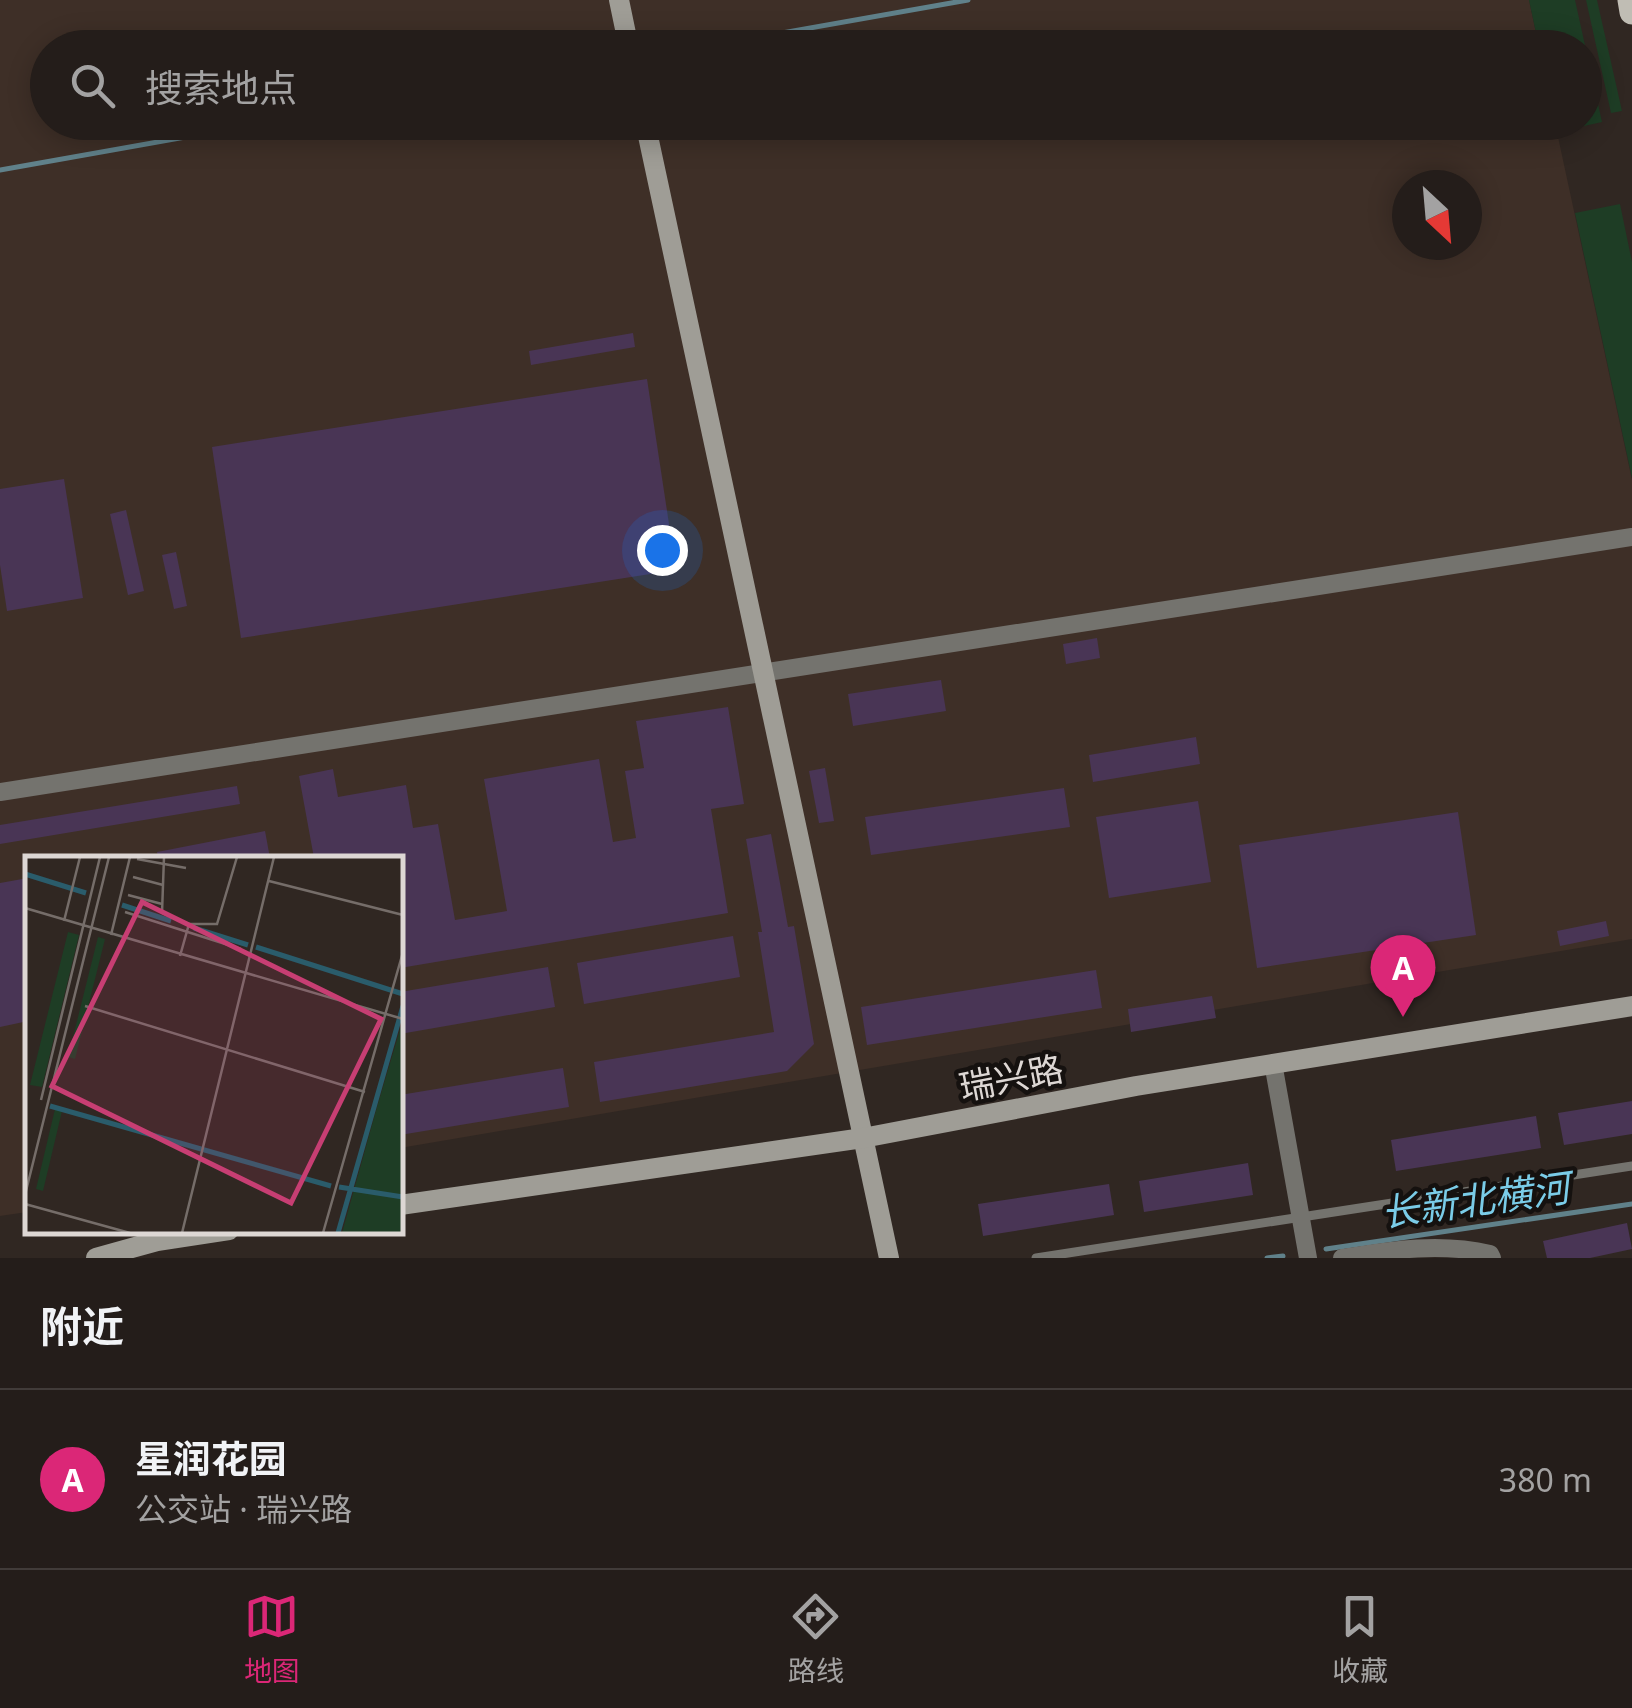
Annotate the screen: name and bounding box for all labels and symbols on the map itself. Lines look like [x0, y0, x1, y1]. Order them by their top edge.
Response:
north arrow [1392, 170, 1482, 260]
your location [637, 525, 688, 576]
inset map [25, 856, 402, 1233]
pin: A [1370, 934, 1436, 1017]
street label: 瑞兴路 [955, 1044, 1067, 1110]
water label: 长新北横河 [1377, 1159, 1580, 1238]

